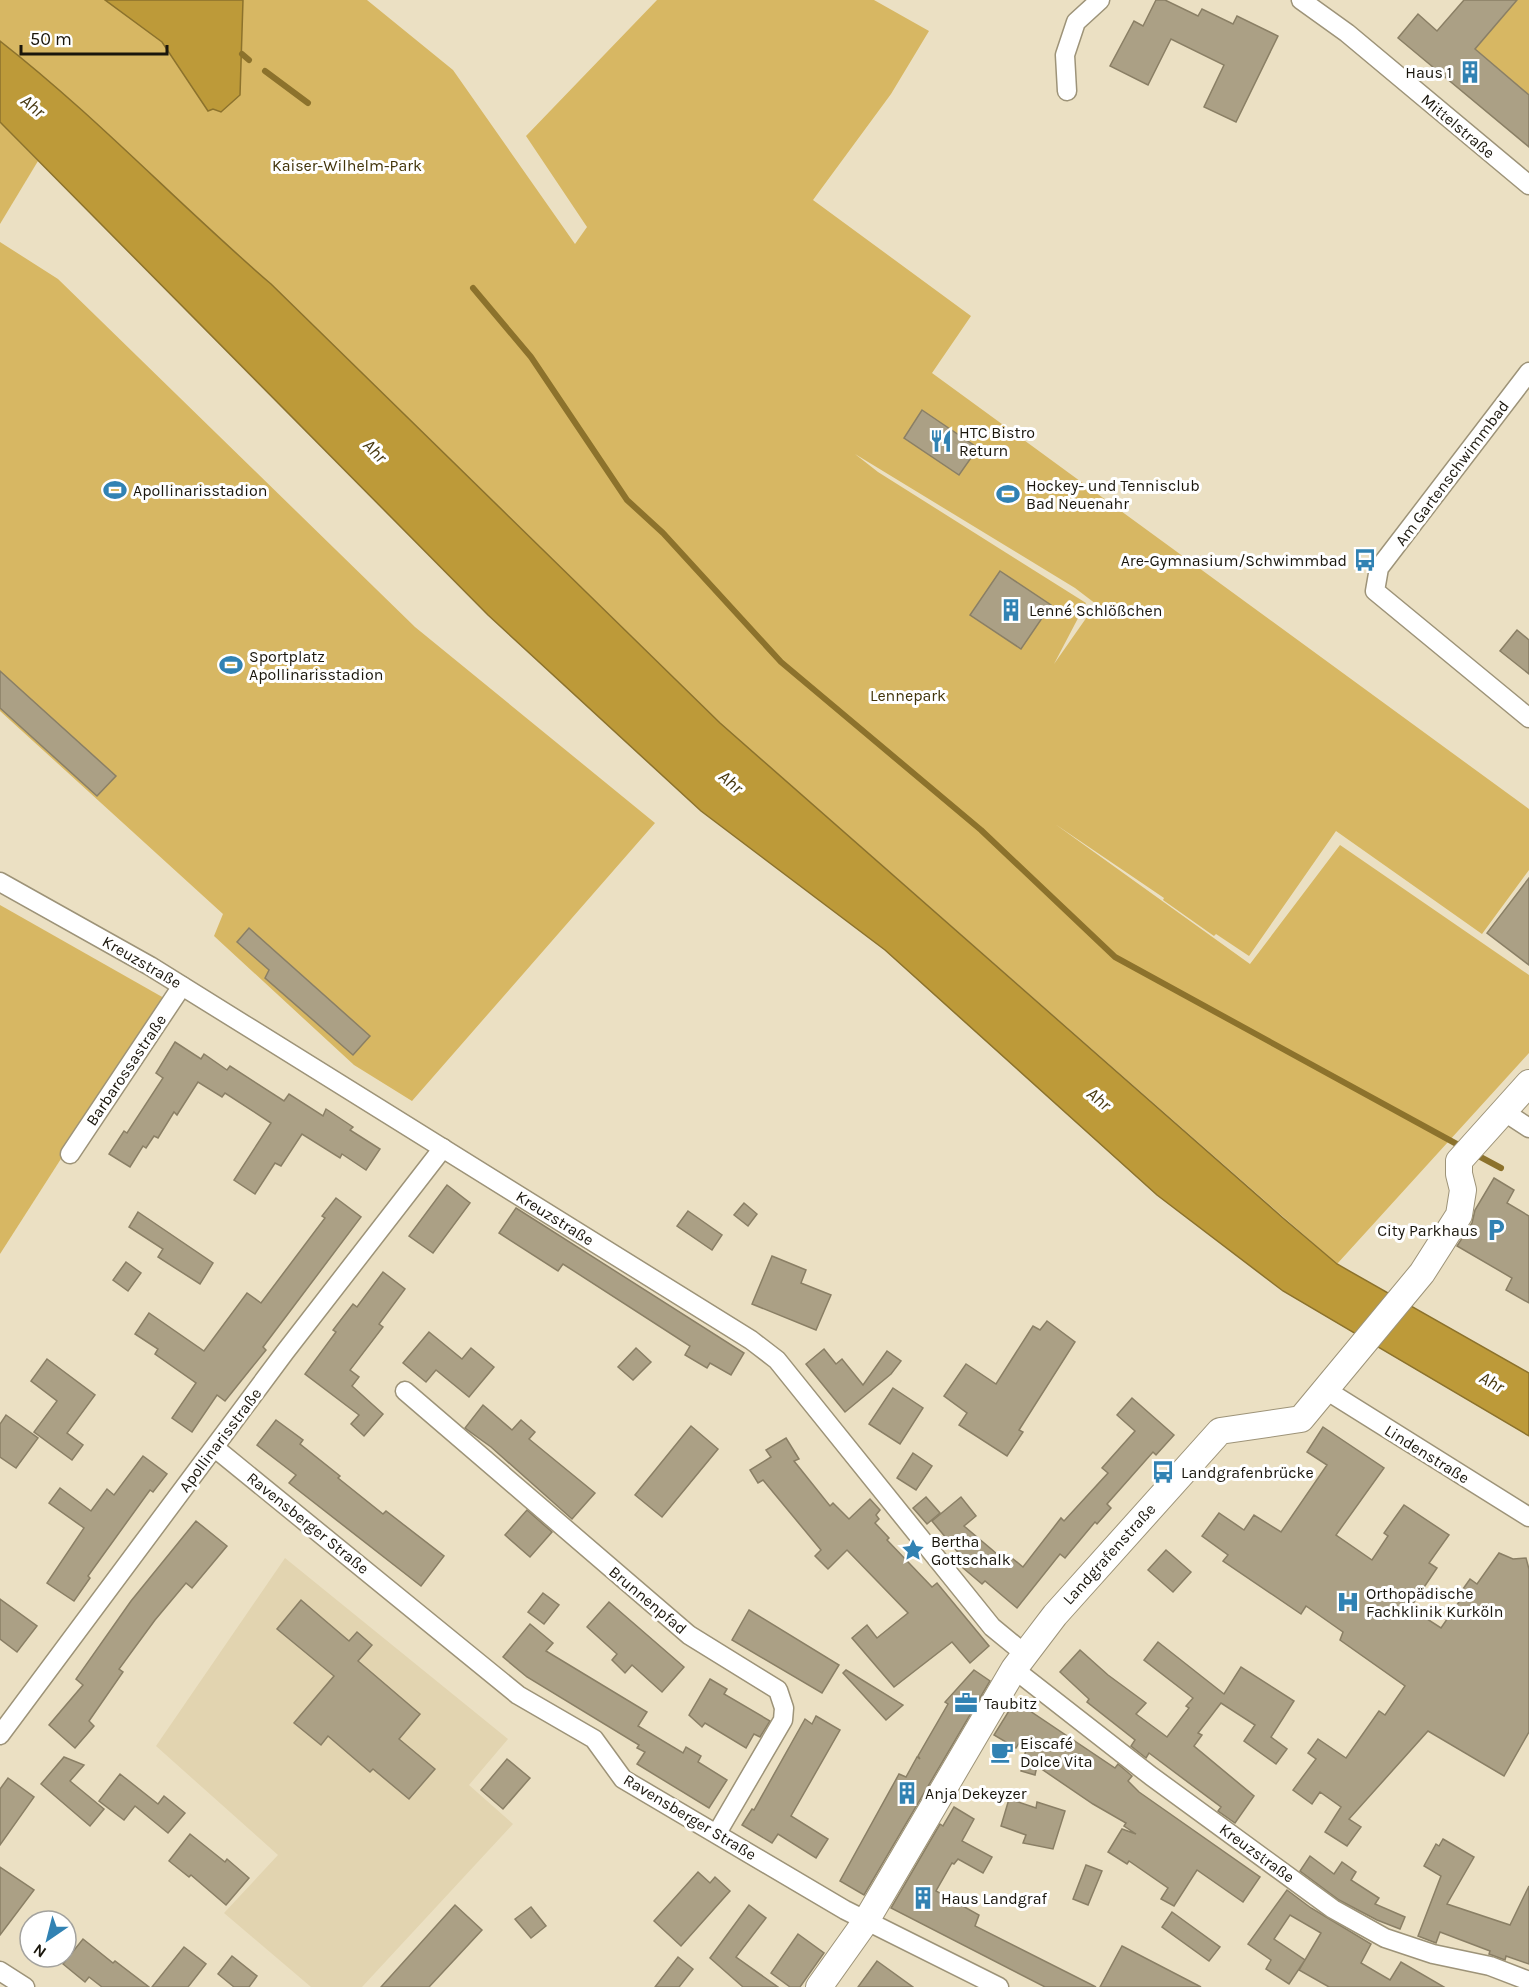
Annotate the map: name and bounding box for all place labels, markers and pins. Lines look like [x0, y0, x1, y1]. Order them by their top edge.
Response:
building icon: Haus 1 [1457, 59, 1483, 85]
place label: Haus 1 [1405, 63, 1452, 82]
place label: HTC Bistro Return [959, 423, 1035, 460]
restaurant icon: HTC Bistro Return [928, 428, 954, 454]
place label: Hockey- und Tennisclub Bad Neuenahr [1026, 476, 1200, 513]
sports icon: Apollinarisstadion [102, 477, 128, 503]
place label: Apollinarisstadion [133, 481, 267, 500]
sports icon: Hockey- und Tennisclub Bad Neuenahr [995, 481, 1021, 507]
bus stop icon: Are-Gymnasium/Schwimmbad [1352, 547, 1378, 573]
place label: Are-Gymnasium/Schwimmbad [1121, 551, 1347, 570]
building icon: Lenné Schlößchen [998, 597, 1024, 623]
place label: Lenné Schlößchen [1029, 601, 1162, 620]
place label: Sportplatz Apollinarisstadion [249, 647, 383, 684]
sports icon: Sportplatz Apollinarisstadion [218, 652, 244, 678]
parking icon: City Parkhaus [1483, 1217, 1509, 1243]
place label: City Parkhaus [1377, 1221, 1478, 1240]
bus stop icon: Landgrafenbrücke [1150, 1459, 1176, 1485]
place label: Landgrafenbrücke [1181, 1463, 1314, 1482]
place label: Bertha Gottschalk [931, 1532, 1011, 1569]
place icon: Bertha Gottschalk [900, 1537, 926, 1563]
place label: Orthopädische Fachklinik Kurköln [1366, 1584, 1503, 1621]
hospital icon: Orthopädische Fachklinik Kurköln [1335, 1589, 1361, 1615]
office icon: Taubitz [953, 1690, 979, 1716]
place label: Taubitz [984, 1694, 1037, 1713]
place label: Eiscafé Dolce Vita [1020, 1734, 1093, 1771]
cafe icon: Eiscafé Dolce Vita [989, 1739, 1015, 1765]
building icon: Anja Dekeyzer [894, 1780, 920, 1806]
place label: Anja Dekeyzer [925, 1784, 1027, 1803]
building icon: Haus Landgraf [910, 1885, 936, 1911]
place label: Haus Landgraf [941, 1889, 1047, 1908]

